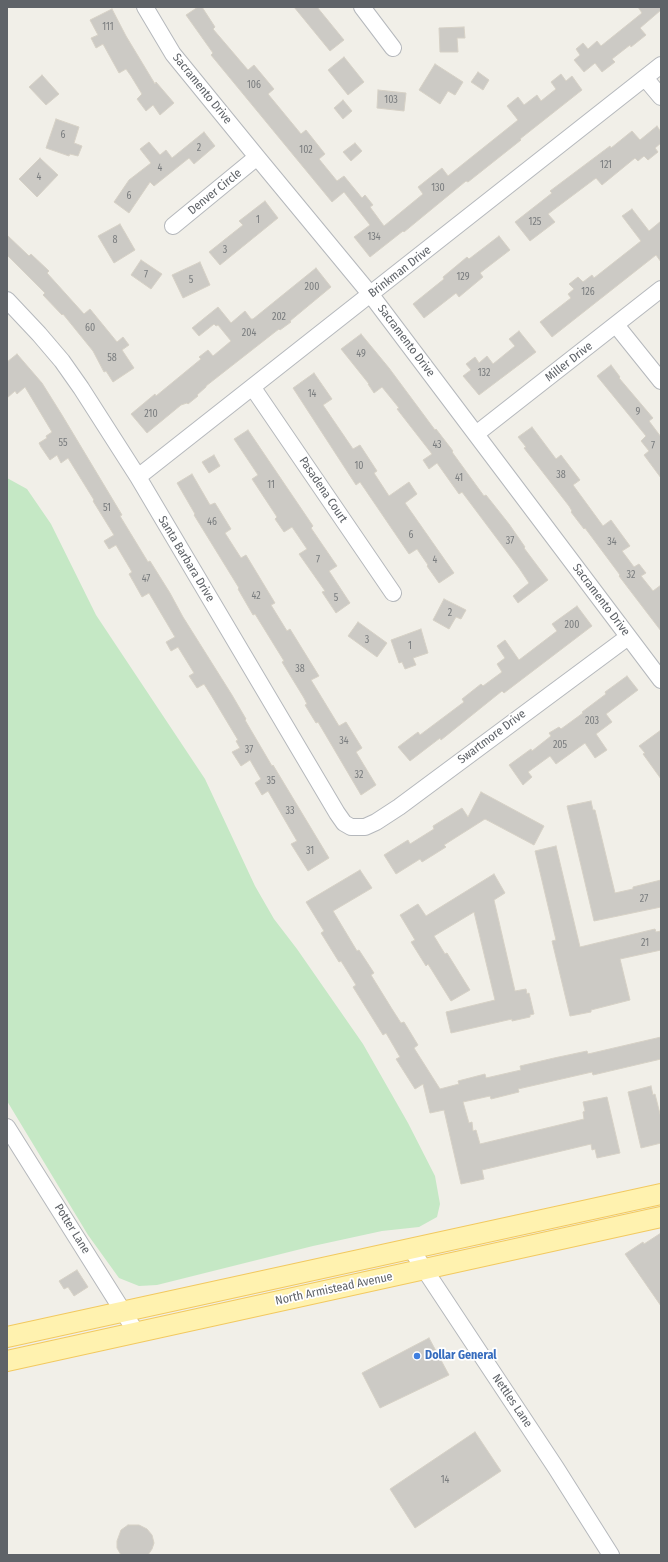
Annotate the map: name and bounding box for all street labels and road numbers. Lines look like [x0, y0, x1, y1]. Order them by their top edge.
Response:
street label: Sacramento Drive [169, 51, 235, 127]
street label: Denver Circle [185, 166, 245, 218]
street label: Brinkman Drive [366, 243, 434, 301]
street label: Sacramento Drive [374, 302, 438, 380]
street label: Miller Drive [542, 339, 596, 385]
street label: Pasadena Court [296, 454, 350, 526]
street label: Santa Barbara Drive [155, 514, 217, 604]
street label: Sacramento Drive [569, 561, 633, 639]
street label: Swartmore Drive [455, 707, 529, 767]
street label: Potter Lane [51, 1201, 93, 1257]
street label: North Armistead Avenue [274, 1270, 394, 1308]
street label: Nettles Lane [489, 1372, 535, 1430]

